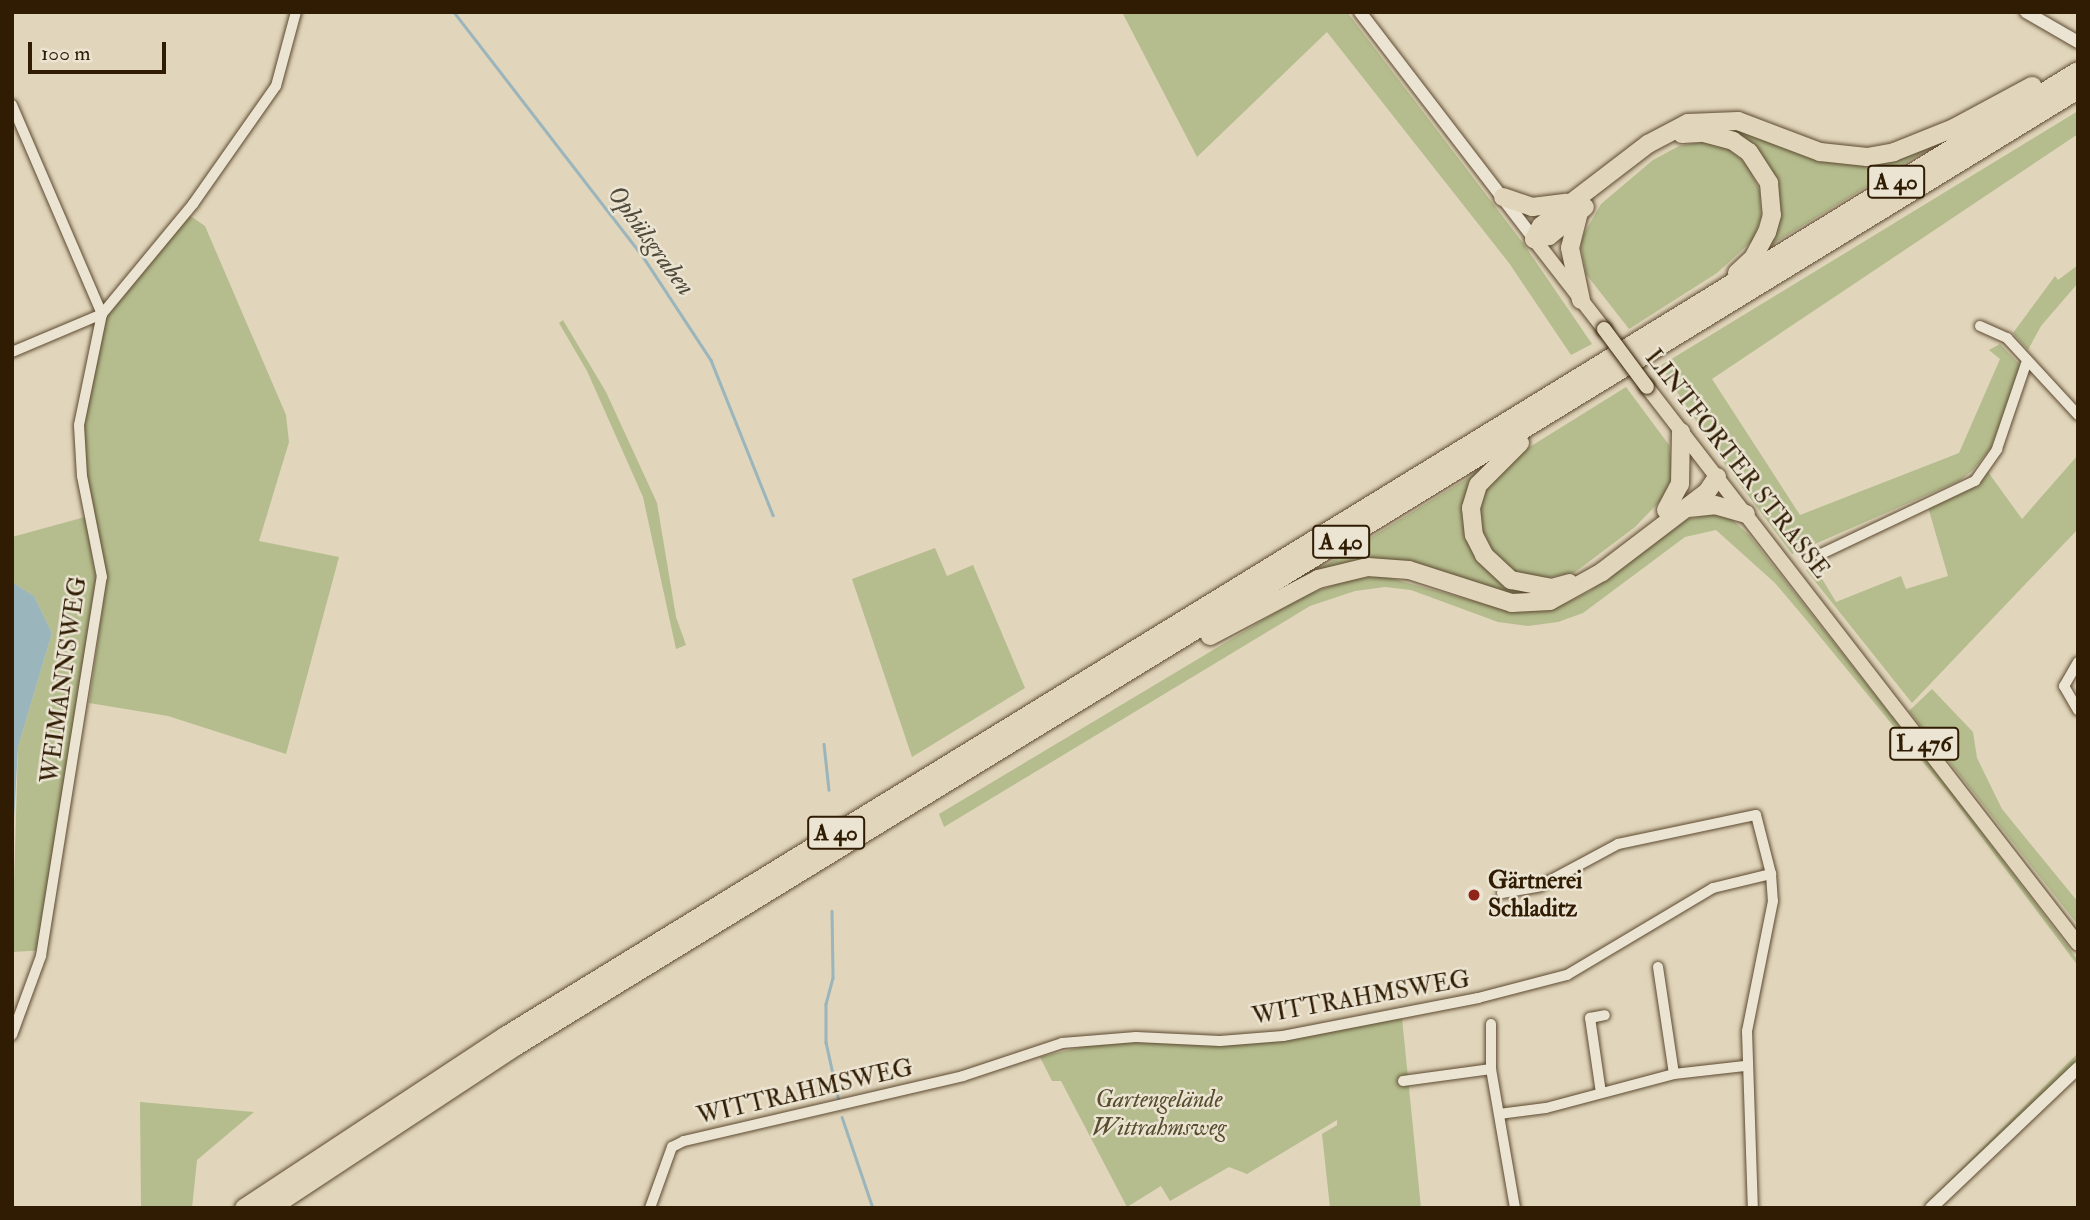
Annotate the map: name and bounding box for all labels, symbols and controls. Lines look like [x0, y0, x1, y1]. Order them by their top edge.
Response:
scale bar [32, 28, 170, 72]
text: 100 m [41, 40, 91, 67]
road number: A 40 [1866, 162, 1926, 202]
water label: Ophülsgraben [600, 180, 700, 302]
street label: LINTFORTER STRASSE [1639, 344, 1835, 584]
road number: A 40 [1311, 522, 1371, 562]
street label: WEIMANNSWEG [35, 575, 93, 785]
road number: L 476 [1889, 724, 1959, 764]
road number: A 40 [806, 814, 866, 852]
place label: Gärtnerei Schladitz [1488, 867, 1582, 923]
marker: Gärtnerei Schladitz [1466, 887, 1482, 903]
street label: WITTRAHMSWEG [1250, 965, 1472, 1031]
street label: WITTRAHMSWEG [694, 1053, 916, 1131]
park label: Gartengelände Wittrahmsweg [1092, 1086, 1226, 1142]

